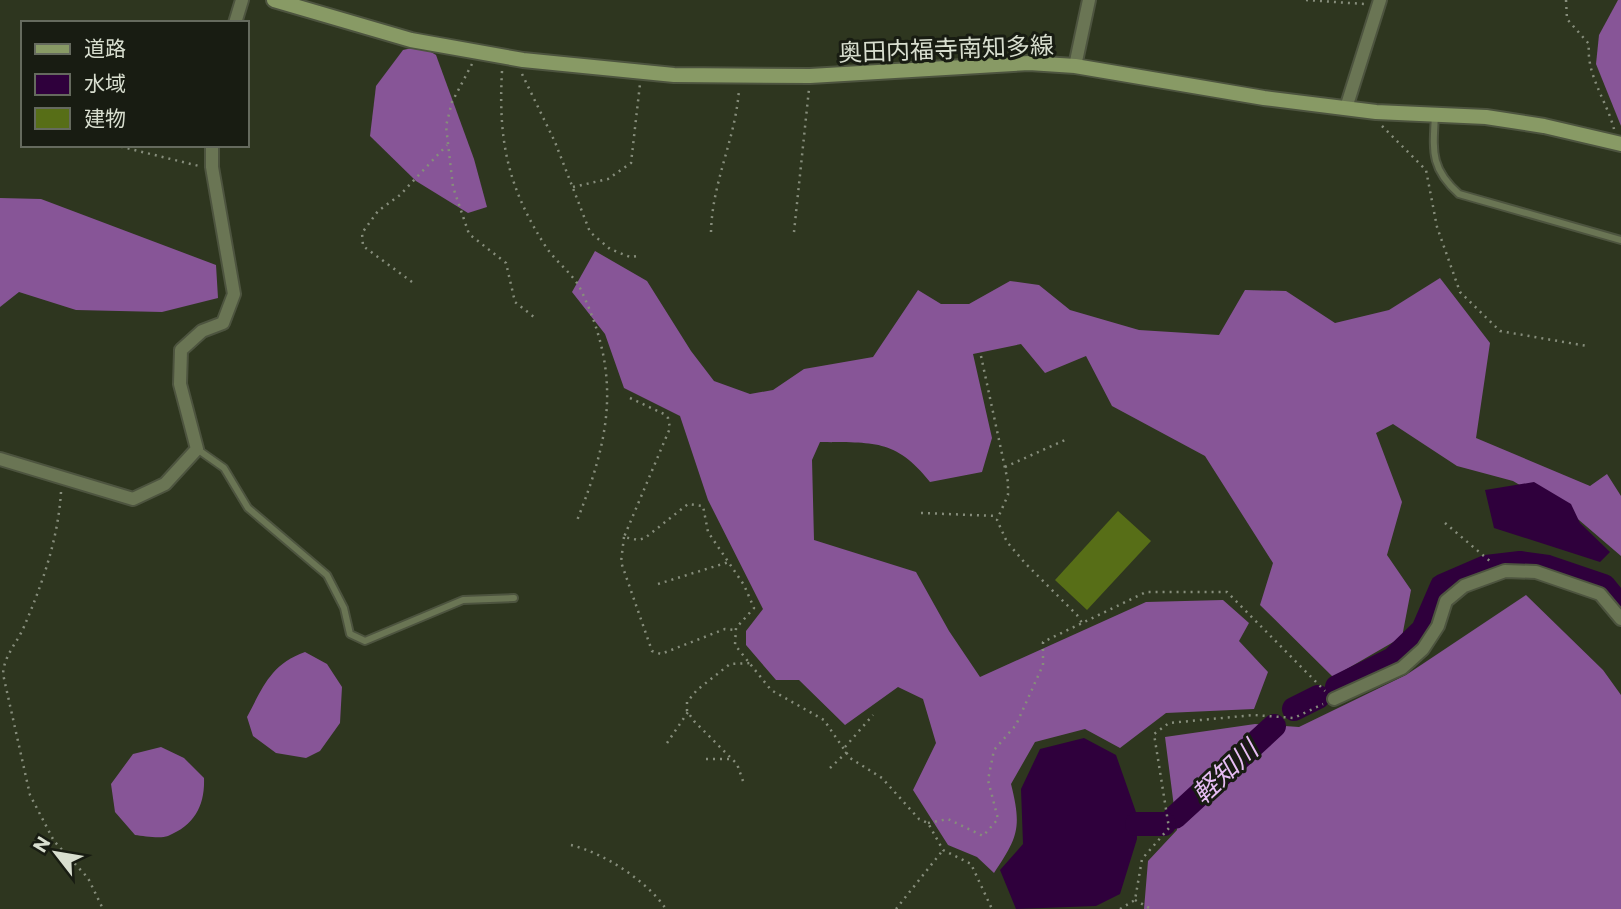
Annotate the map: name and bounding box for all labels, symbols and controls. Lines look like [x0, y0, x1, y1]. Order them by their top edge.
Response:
legend [21, 21, 248, 147]
street label: 奥田内福寺南知多線 [838, 30, 1054, 66]
text: 道路 [84, 35, 126, 60]
text: 水域 [84, 70, 126, 95]
text: 建物 [84, 105, 126, 130]
water label: 軽知川 [1185, 731, 1265, 809]
north arrow [21, 818, 91, 888]
text: N [27, 832, 55, 856]

